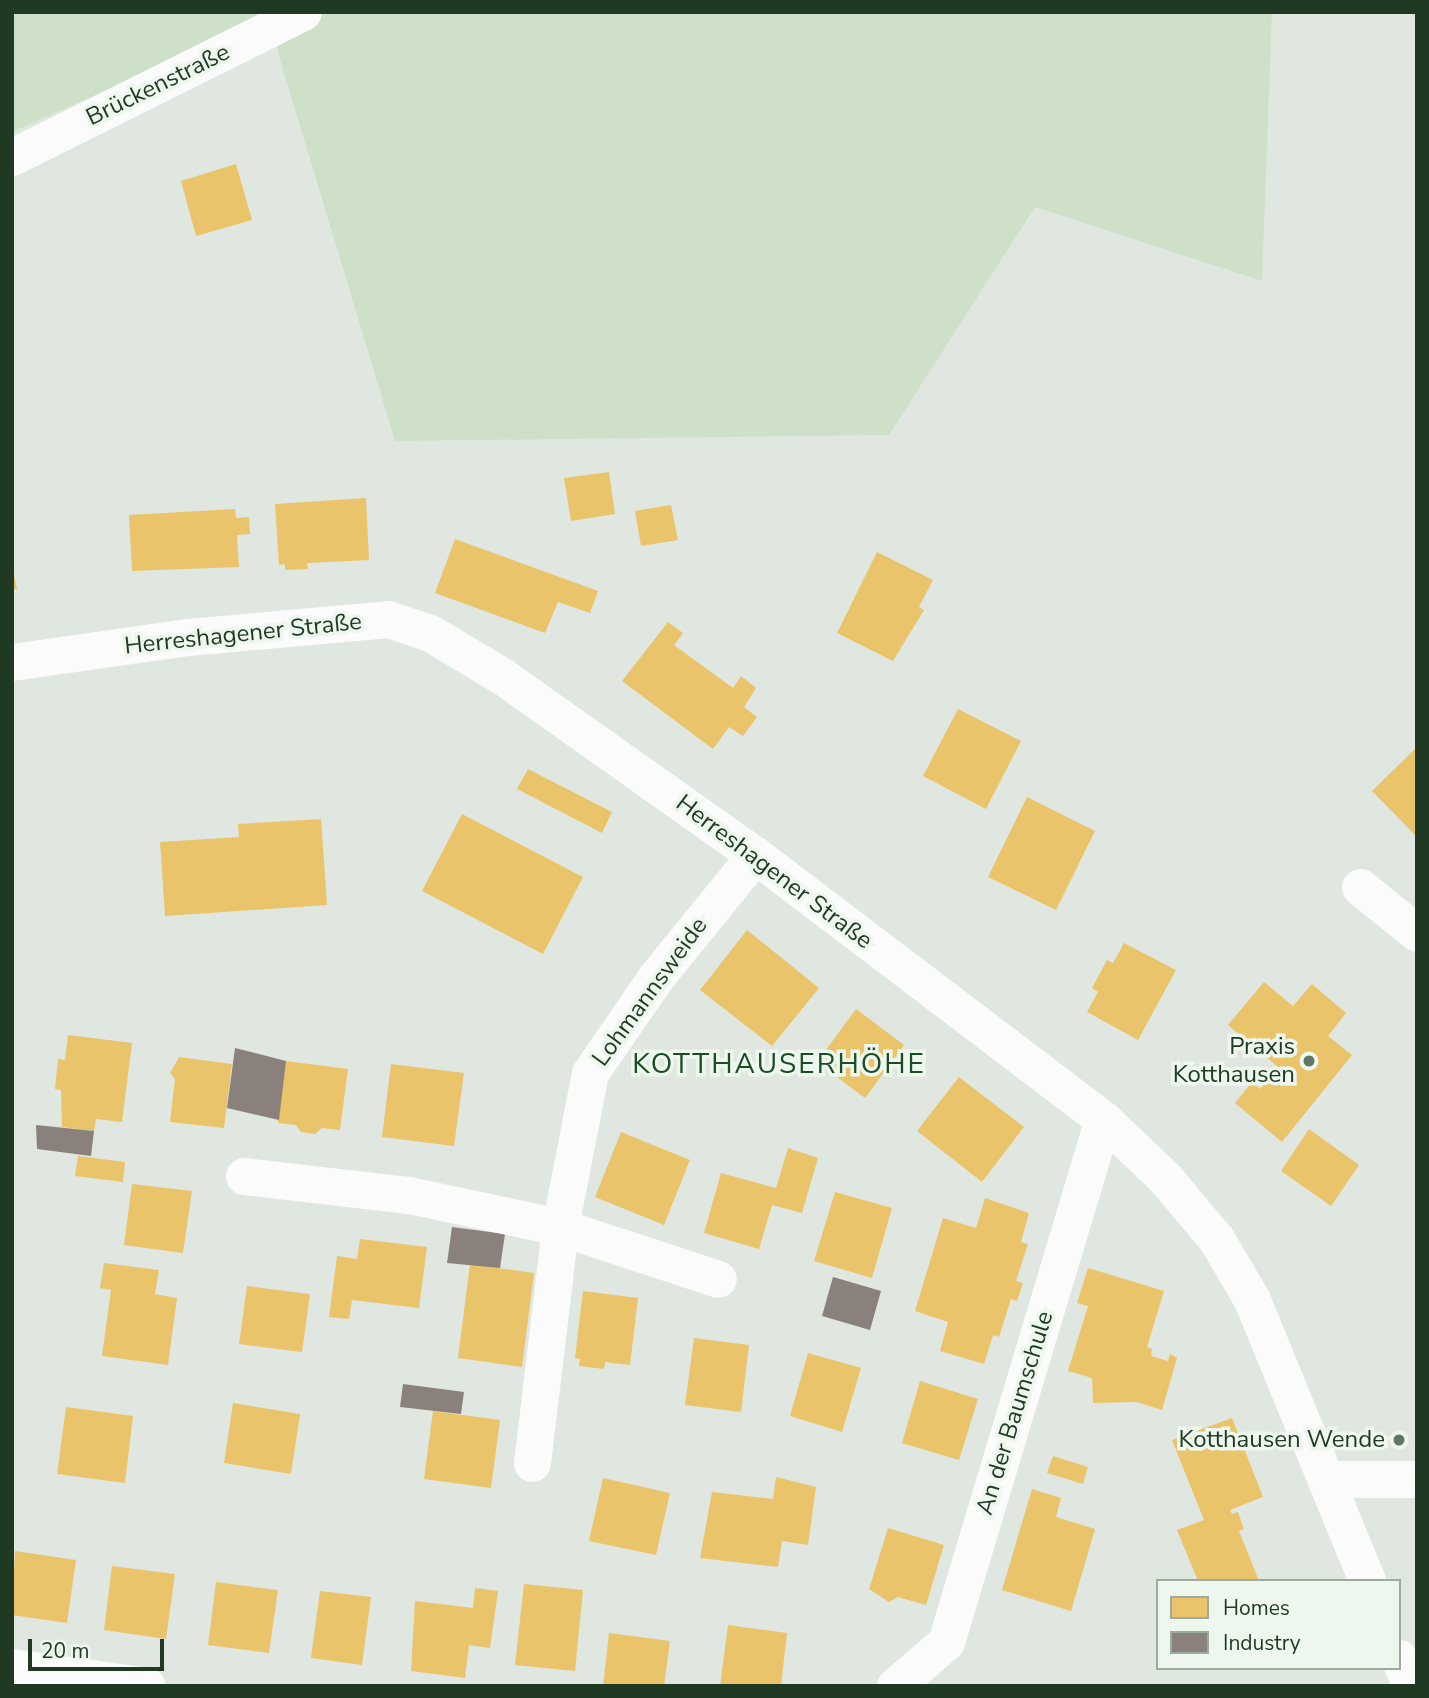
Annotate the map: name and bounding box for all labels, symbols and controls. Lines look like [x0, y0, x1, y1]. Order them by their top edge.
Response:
street label: Brückenstraße [82, 38, 234, 132]
street label: Herreshagener Straße [123, 607, 363, 661]
street label: Herreshagener Straße [670, 789, 878, 955]
street label: Lohmannsweide [586, 912, 714, 1072]
place label: Praxis Kotthausen [1173, 1033, 1295, 1089]
district label: KOTTHAUSERHÖHE [634, 1047, 924, 1081]
marker: Praxis Kotthausen [1301, 1053, 1317, 1069]
street label: An der Baumschule [970, 1308, 1060, 1518]
place label: Kotthausen Wende [1178, 1426, 1385, 1454]
marker: Kotthausen Wende [1391, 1432, 1407, 1448]
legend [1156, 1579, 1401, 1670]
text: Homes [1223, 1594, 1290, 1622]
scale bar [32, 1624, 168, 1668]
text: Industry [1223, 1629, 1301, 1657]
text: 20 m [41, 1637, 90, 1665]

